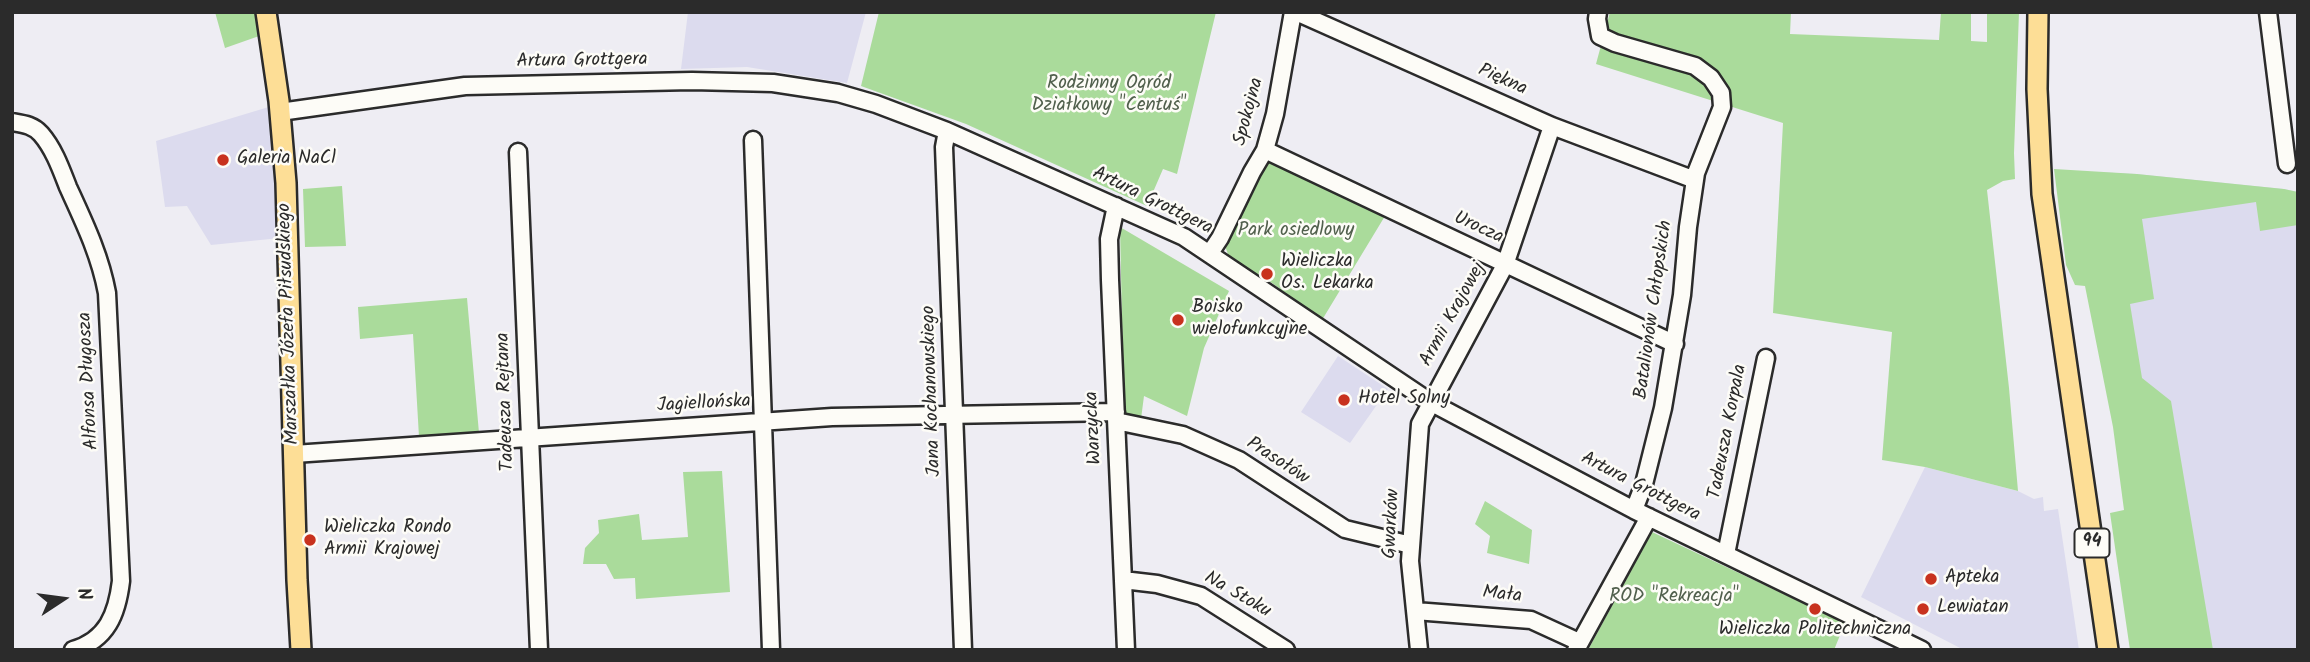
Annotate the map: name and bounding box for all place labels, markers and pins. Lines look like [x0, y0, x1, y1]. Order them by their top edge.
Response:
place label: Galeria NaCl [237, 149, 336, 171]
marker: Galeria NaCl [215, 152, 231, 168]
place label: Wieliczka Os. Lekarka [1281, 252, 1374, 296]
marker: Wieliczka Os. Lekarka [1259, 266, 1275, 282]
place label: Boisko wielofunkcyjne [1192, 298, 1307, 342]
marker: Boisko wielofunkcyjne [1170, 312, 1186, 328]
place label: Hotel Solny [1358, 389, 1450, 411]
marker: Hotel Solny [1336, 392, 1352, 408]
place label: Wieliczka Rondo Armii Krajowej [324, 518, 451, 562]
marker: Wieliczka Rondo Armii Krajowej [302, 532, 318, 548]
place label: Apteka [1945, 568, 1999, 590]
marker: Apteka [1923, 571, 1939, 587]
place label: Lewiatan [1937, 598, 2009, 620]
marker: Wieliczka Politechniczna [1807, 601, 1823, 617]
marker: Lewiatan [1915, 601, 1931, 617]
place label: Wieliczka Politechniczna [1719, 620, 1911, 642]

